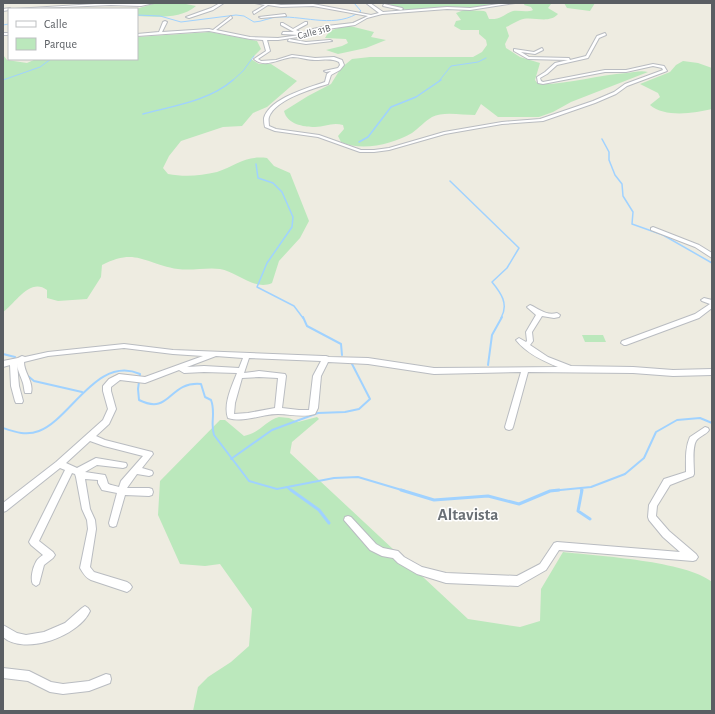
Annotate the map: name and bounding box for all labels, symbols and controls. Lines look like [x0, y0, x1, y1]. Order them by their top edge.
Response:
legend [8, 8, 138, 60]
text: Calle [44, 18, 67, 30]
street label: Calle 31B [296, 23, 332, 41]
text: Parque [44, 38, 77, 50]
district label: Altavista [437, 506, 499, 523]

